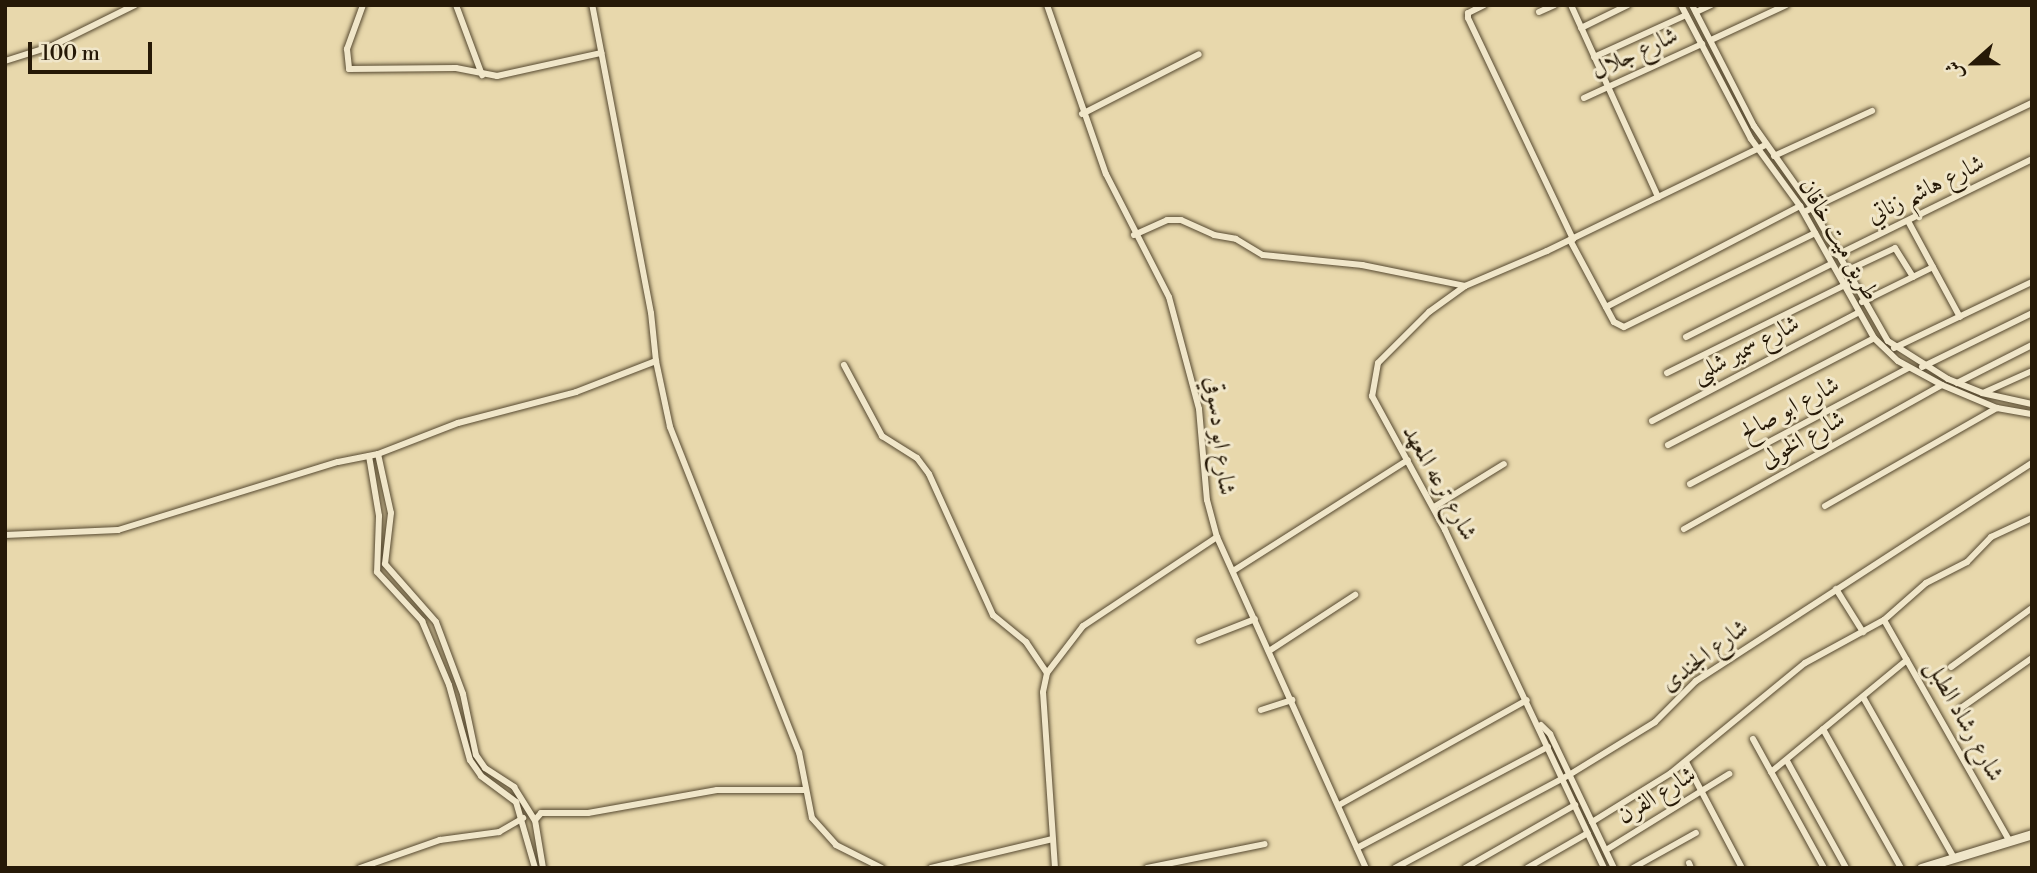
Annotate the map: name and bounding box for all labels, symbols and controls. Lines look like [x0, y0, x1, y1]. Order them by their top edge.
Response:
street label: شارع جلال [1587, 21, 1683, 87]
scale bar [32, 28, 156, 72]
north arrow [1939, 28, 2009, 98]
text: 100 m [41, 41, 100, 67]
text: ش [1940, 57, 1969, 84]
street label: شارع هاشم زناتي [1863, 149, 1989, 231]
street label: طريق ميت خاقان [1791, 174, 1885, 306]
street label: شارع سمير شلبى [1687, 310, 1805, 390]
street label: شارع ابو صالح [1735, 371, 1845, 447]
street label: شارع ابو دسوقي [1197, 375, 1241, 497]
street label: شارع الخولى [1756, 405, 1850, 475]
street label: شارع ترعه المعهد [1395, 420, 1483, 546]
street label: شارع الجندى [1655, 614, 1755, 698]
street label: شارع رشاد الطبل [1919, 655, 2009, 787]
street label: شارع الفرن [1612, 761, 1702, 831]

